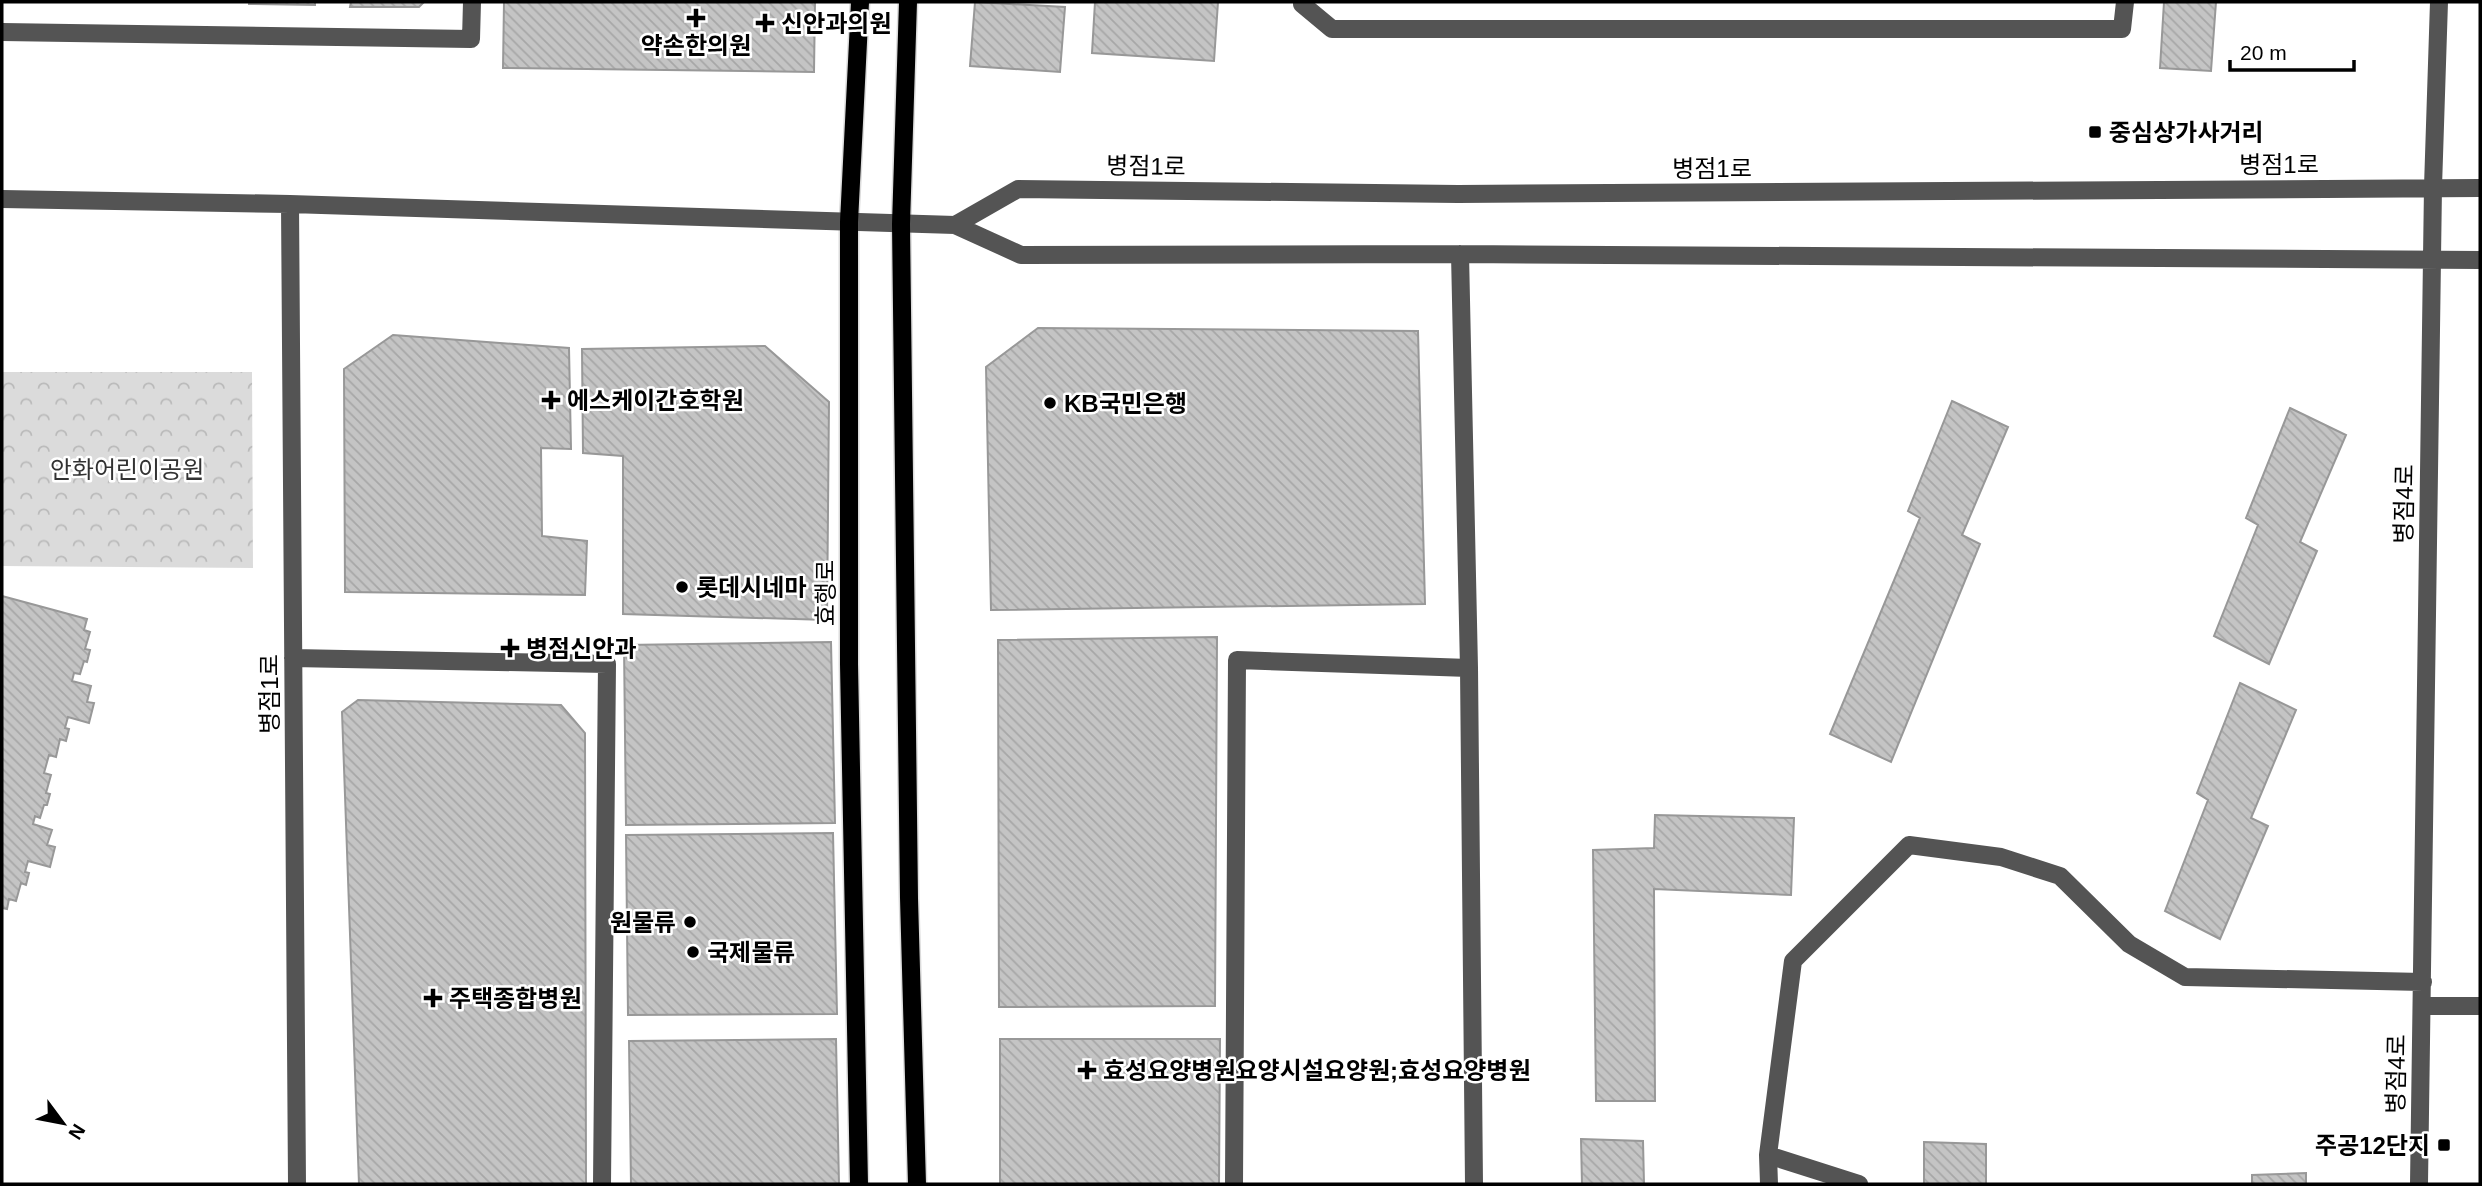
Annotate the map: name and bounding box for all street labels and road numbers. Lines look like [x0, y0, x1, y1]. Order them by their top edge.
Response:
street label: 병점1로 [2239, 151, 2319, 178]
street label: 병점1로 [1106, 152, 1186, 180]
street label: 병점1로 [1672, 155, 1752, 182]
street label: 병점4로 [2390, 464, 2418, 544]
street label: 효행로 [812, 560, 839, 626]
street label: 병점1로 [256, 654, 283, 734]
street label: 병점4로 [2382, 1034, 2410, 1114]

